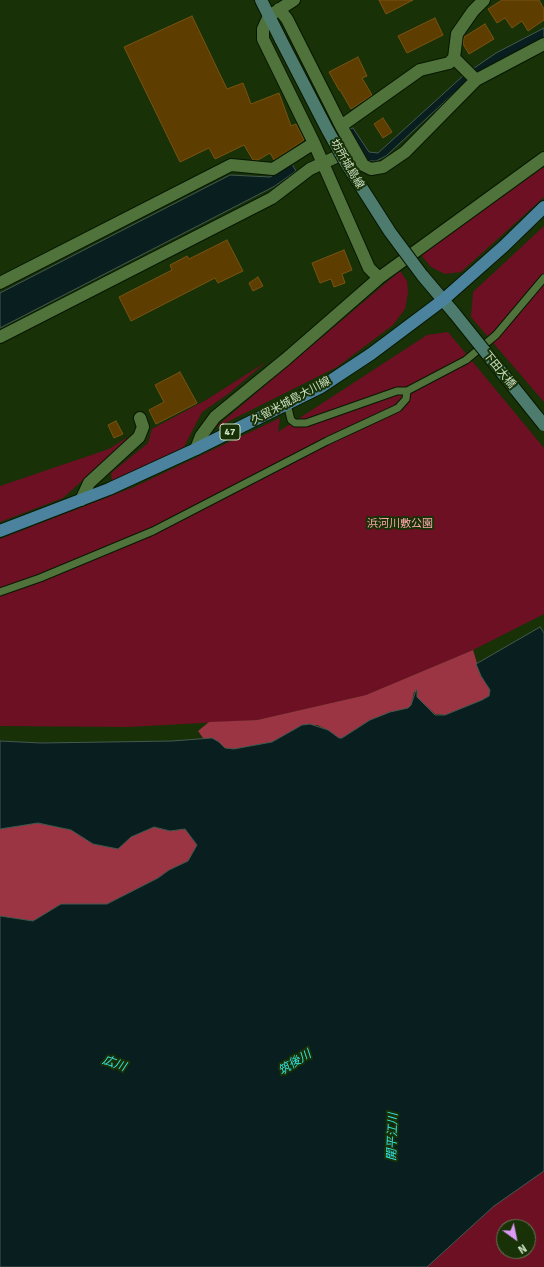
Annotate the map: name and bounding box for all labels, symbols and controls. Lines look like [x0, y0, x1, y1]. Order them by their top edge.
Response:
street label: 坊所城島線 [328, 137, 366, 191]
street label: 下田大橋 [480, 349, 518, 391]
street label: 久留米城島大川線 [249, 375, 333, 427]
road number: 47 [220, 424, 240, 440]
park label: 浜河川敷公園 [367, 517, 433, 531]
water label: 筑後川 [276, 1047, 314, 1079]
water label: 広川 [100, 1053, 128, 1075]
water label: 開平江川 [385, 1113, 401, 1161]
north arrow [496, 1219, 536, 1259]
text: N [516, 1241, 529, 1256]

